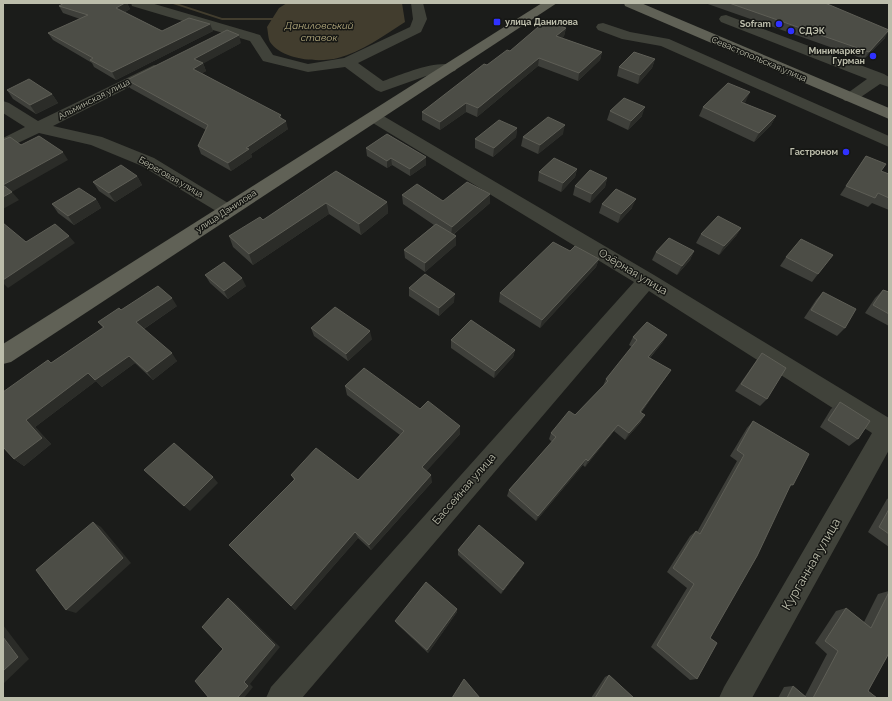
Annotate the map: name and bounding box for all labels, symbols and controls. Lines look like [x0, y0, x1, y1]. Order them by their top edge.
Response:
marker: улица Данилова [492, 17, 502, 27]
place label: улица Данилова [505, 17, 578, 27]
place label: Sofram [740, 19, 771, 29]
marker: Sofram [774, 19, 784, 29]
water label: Даниловський ставок [284, 20, 354, 43]
marker: СДЭК [786, 26, 796, 36]
place label: СДЭК [799, 26, 826, 36]
street label: Севастопольская улица [710, 34, 808, 84]
place label: Минимаркет Гурман [809, 46, 866, 66]
marker: Минимаркет Гурман [868, 51, 878, 61]
street label: Альминская улица [56, 77, 132, 121]
place label: Гастроном [790, 147, 838, 157]
marker: Гастроном [841, 147, 851, 157]
street label: Береговая улица [137, 154, 205, 200]
street label: улица Данилова [194, 188, 258, 234]
street label: Озёрная улица [596, 246, 670, 298]
street label: Бассейная улица [430, 451, 498, 527]
street label: Курганная улица [779, 515, 843, 613]

